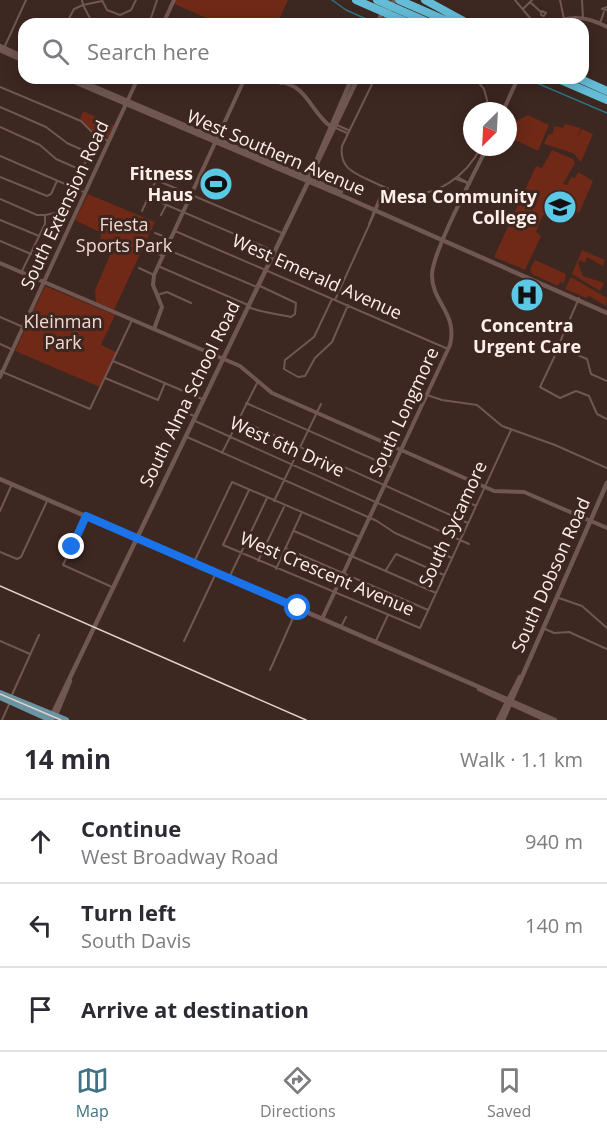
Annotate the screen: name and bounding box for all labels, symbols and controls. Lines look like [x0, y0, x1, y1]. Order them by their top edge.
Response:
search box [18, 18, 589, 84]
icon: search [39, 35, 72, 68]
text: Search here [87, 36, 210, 66]
north arrow [463, 102, 517, 156]
street label: West Southern Avenue [184, 104, 369, 201]
street label: South Extension Road [14, 116, 114, 293]
place label: Fitness Haus [129, 161, 193, 206]
sports icon: Fitness Haus [198, 166, 234, 202]
place label: Mesa Community College [380, 184, 538, 229]
school or university icon: Mesa Community College [542, 189, 578, 225]
park label: Fiesta Sports Park [76, 212, 173, 257]
street label: West Emerald Avenue [229, 228, 406, 324]
hospital icon: Concentra Urgent Care [509, 277, 545, 313]
street label: South Alma School Road [133, 296, 245, 491]
park label: Kleinman Park [24, 309, 102, 354]
place label: Concentra Urgent Care [473, 313, 581, 358]
street label: South Longmore [363, 343, 444, 480]
street label: West 6th Drive [226, 410, 348, 482]
street label: South Sycamore [412, 457, 492, 590]
street label: South Dobson Road [505, 494, 595, 656]
street label: West Crescent Avenue [236, 525, 418, 621]
route end [58, 533, 84, 559]
route start [284, 594, 310, 620]
text: 14 min [24, 741, 111, 777]
text: Walk · 1.1 km [460, 746, 583, 773]
text: Continue [81, 813, 181, 843]
icon: ahead [24, 825, 57, 858]
text: 940 m [525, 828, 583, 855]
text: West Broadway Road [81, 843, 279, 870]
text: Turn left [81, 897, 176, 927]
icon: left [24, 909, 57, 942]
text: 140 m [525, 912, 583, 939]
text: South Davis [81, 927, 191, 954]
icon: arrive [24, 993, 57, 1026]
text: Arrive at destination [81, 994, 309, 1024]
tab: Map [76, 1064, 109, 1122]
tab: Directions [260, 1064, 336, 1122]
tab: Saved [487, 1064, 531, 1122]

